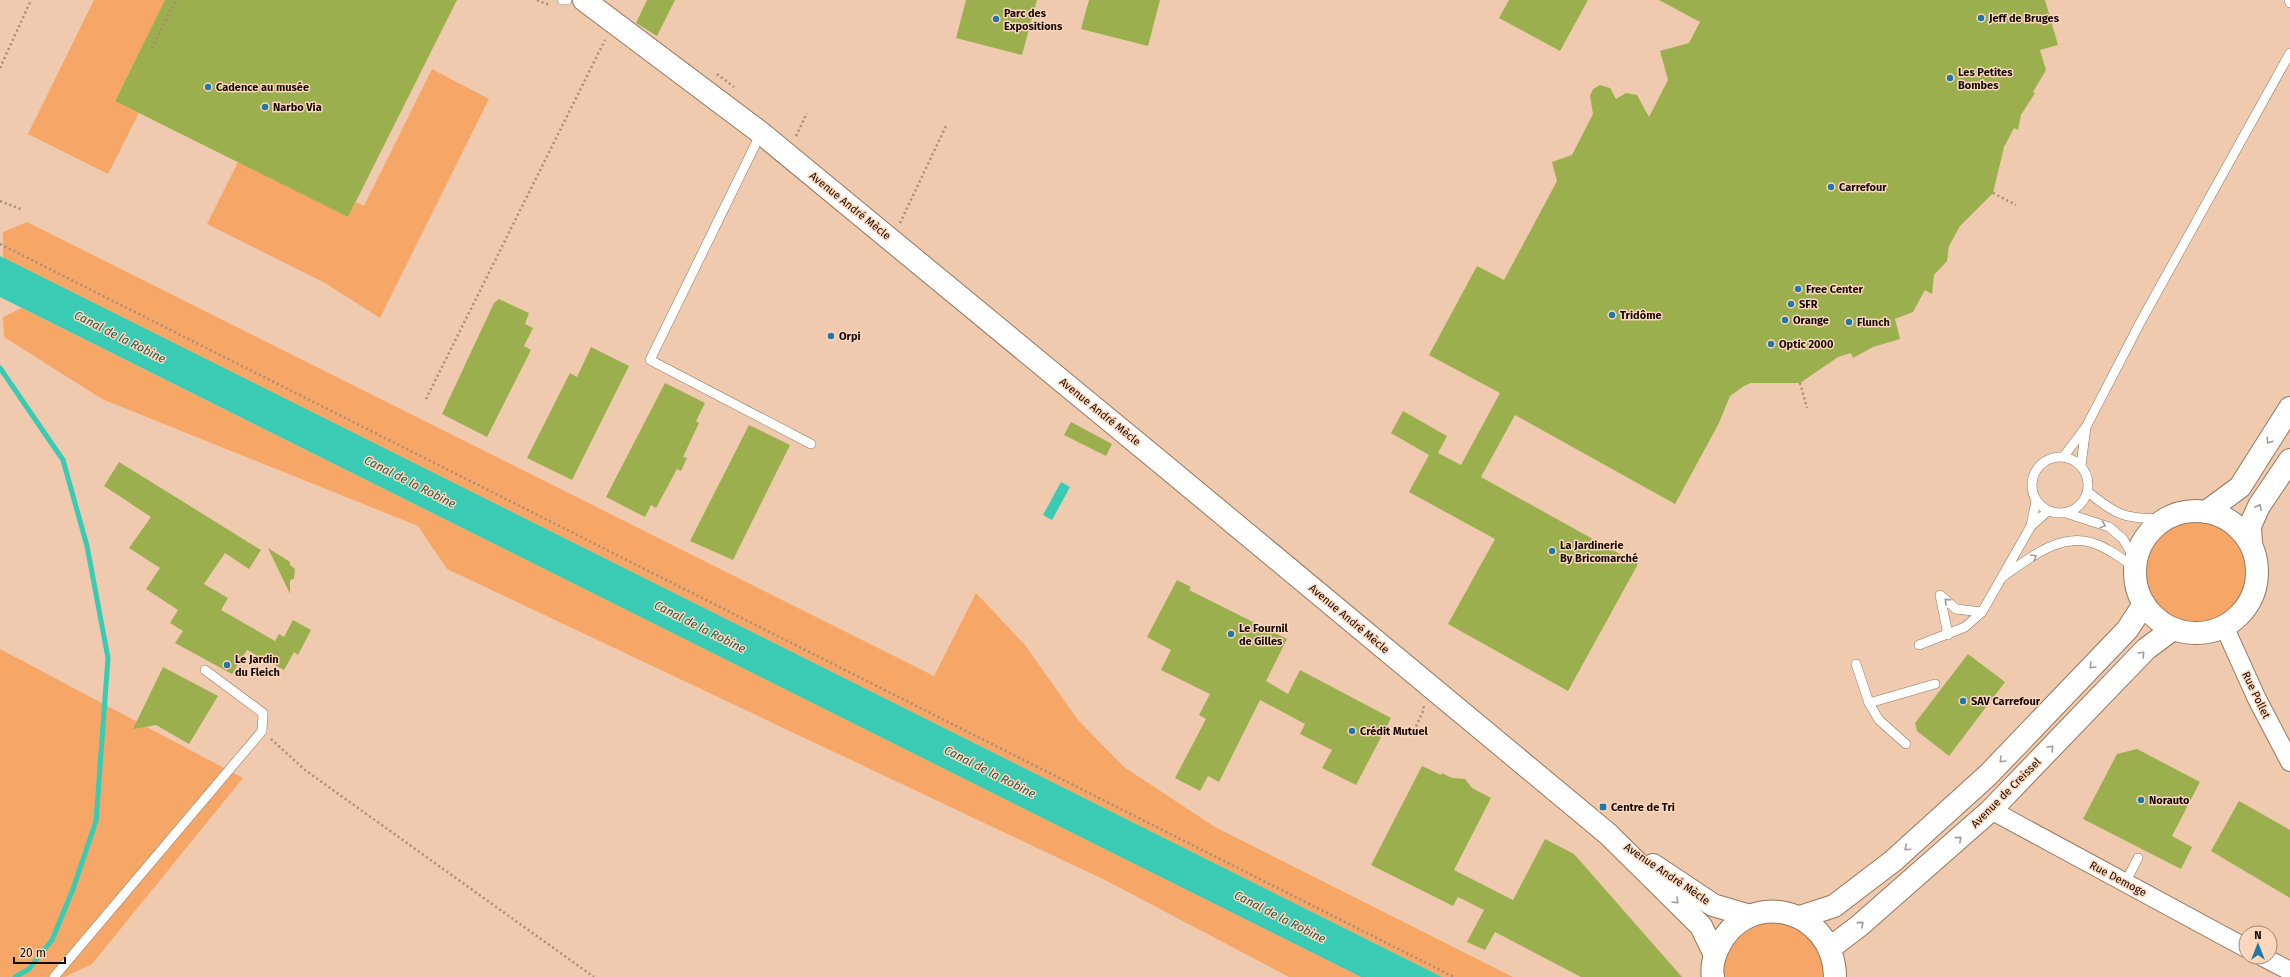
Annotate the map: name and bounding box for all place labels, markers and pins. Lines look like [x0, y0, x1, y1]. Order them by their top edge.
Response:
place label: Parc des Expositions [1004, 7, 1063, 33]
place label: Jeff de Bruges [1988, 12, 2060, 25]
marker: Jeff de Bruges [1976, 13, 1986, 23]
marker: Parc des Expositions [991, 14, 1001, 24]
place label: Les Petites Bombes [1958, 66, 2013, 92]
marker: Les Petites Bombes [1945, 73, 1955, 83]
place label: Cadence au musée [216, 81, 309, 94]
marker: Cadence au musée [203, 82, 213, 92]
place label: Narbo Via [273, 101, 322, 114]
marker: Narbo Via [260, 102, 270, 112]
place label: Carrefour [1839, 181, 1887, 194]
marker: Carrefour [1826, 182, 1836, 192]
place label: Free Center [1806, 283, 1863, 296]
marker: Free Center [1793, 284, 1803, 294]
place label: SFR [1799, 298, 1818, 311]
marker: SFR [1786, 299, 1796, 309]
place label: Tridôme [1620, 309, 1662, 322]
marker: Tridôme [1607, 310, 1617, 320]
place label: Orange [1793, 314, 1829, 327]
marker: Orange [1780, 315, 1790, 325]
place label: Flunch [1857, 316, 1890, 329]
marker: Flunch [1844, 317, 1854, 327]
place label: Orpi [839, 330, 861, 343]
marker: Orpi [826, 331, 836, 341]
place label: Optic 2000 [1779, 338, 1834, 351]
marker: Optic 2000 [1766, 339, 1776, 349]
place label: La Jardinerie By Bricomarché [1560, 539, 1638, 565]
marker: La Jardinerie By Bricomarché [1547, 546, 1557, 556]
place label: Le Fournil de Gilles [1239, 622, 1289, 648]
marker: Le Fournil de Gilles [1226, 629, 1236, 639]
place label: Le Jardin du Fleich [235, 653, 280, 679]
marker: Le Jardin du Fleich [222, 660, 232, 670]
place label: SAV Carrefour [1971, 695, 2041, 708]
marker: SAV Carrefour [1958, 696, 1968, 706]
place label: Crédit Mutuel [1360, 725, 1428, 738]
marker: Crédit Mutuel [1347, 726, 1357, 736]
place label: Norauto [2149, 794, 2190, 807]
marker: Norauto [2136, 795, 2146, 805]
place label: Centre de Tri [1611, 801, 1675, 814]
marker: Centre de Tri [1598, 802, 1608, 812]

